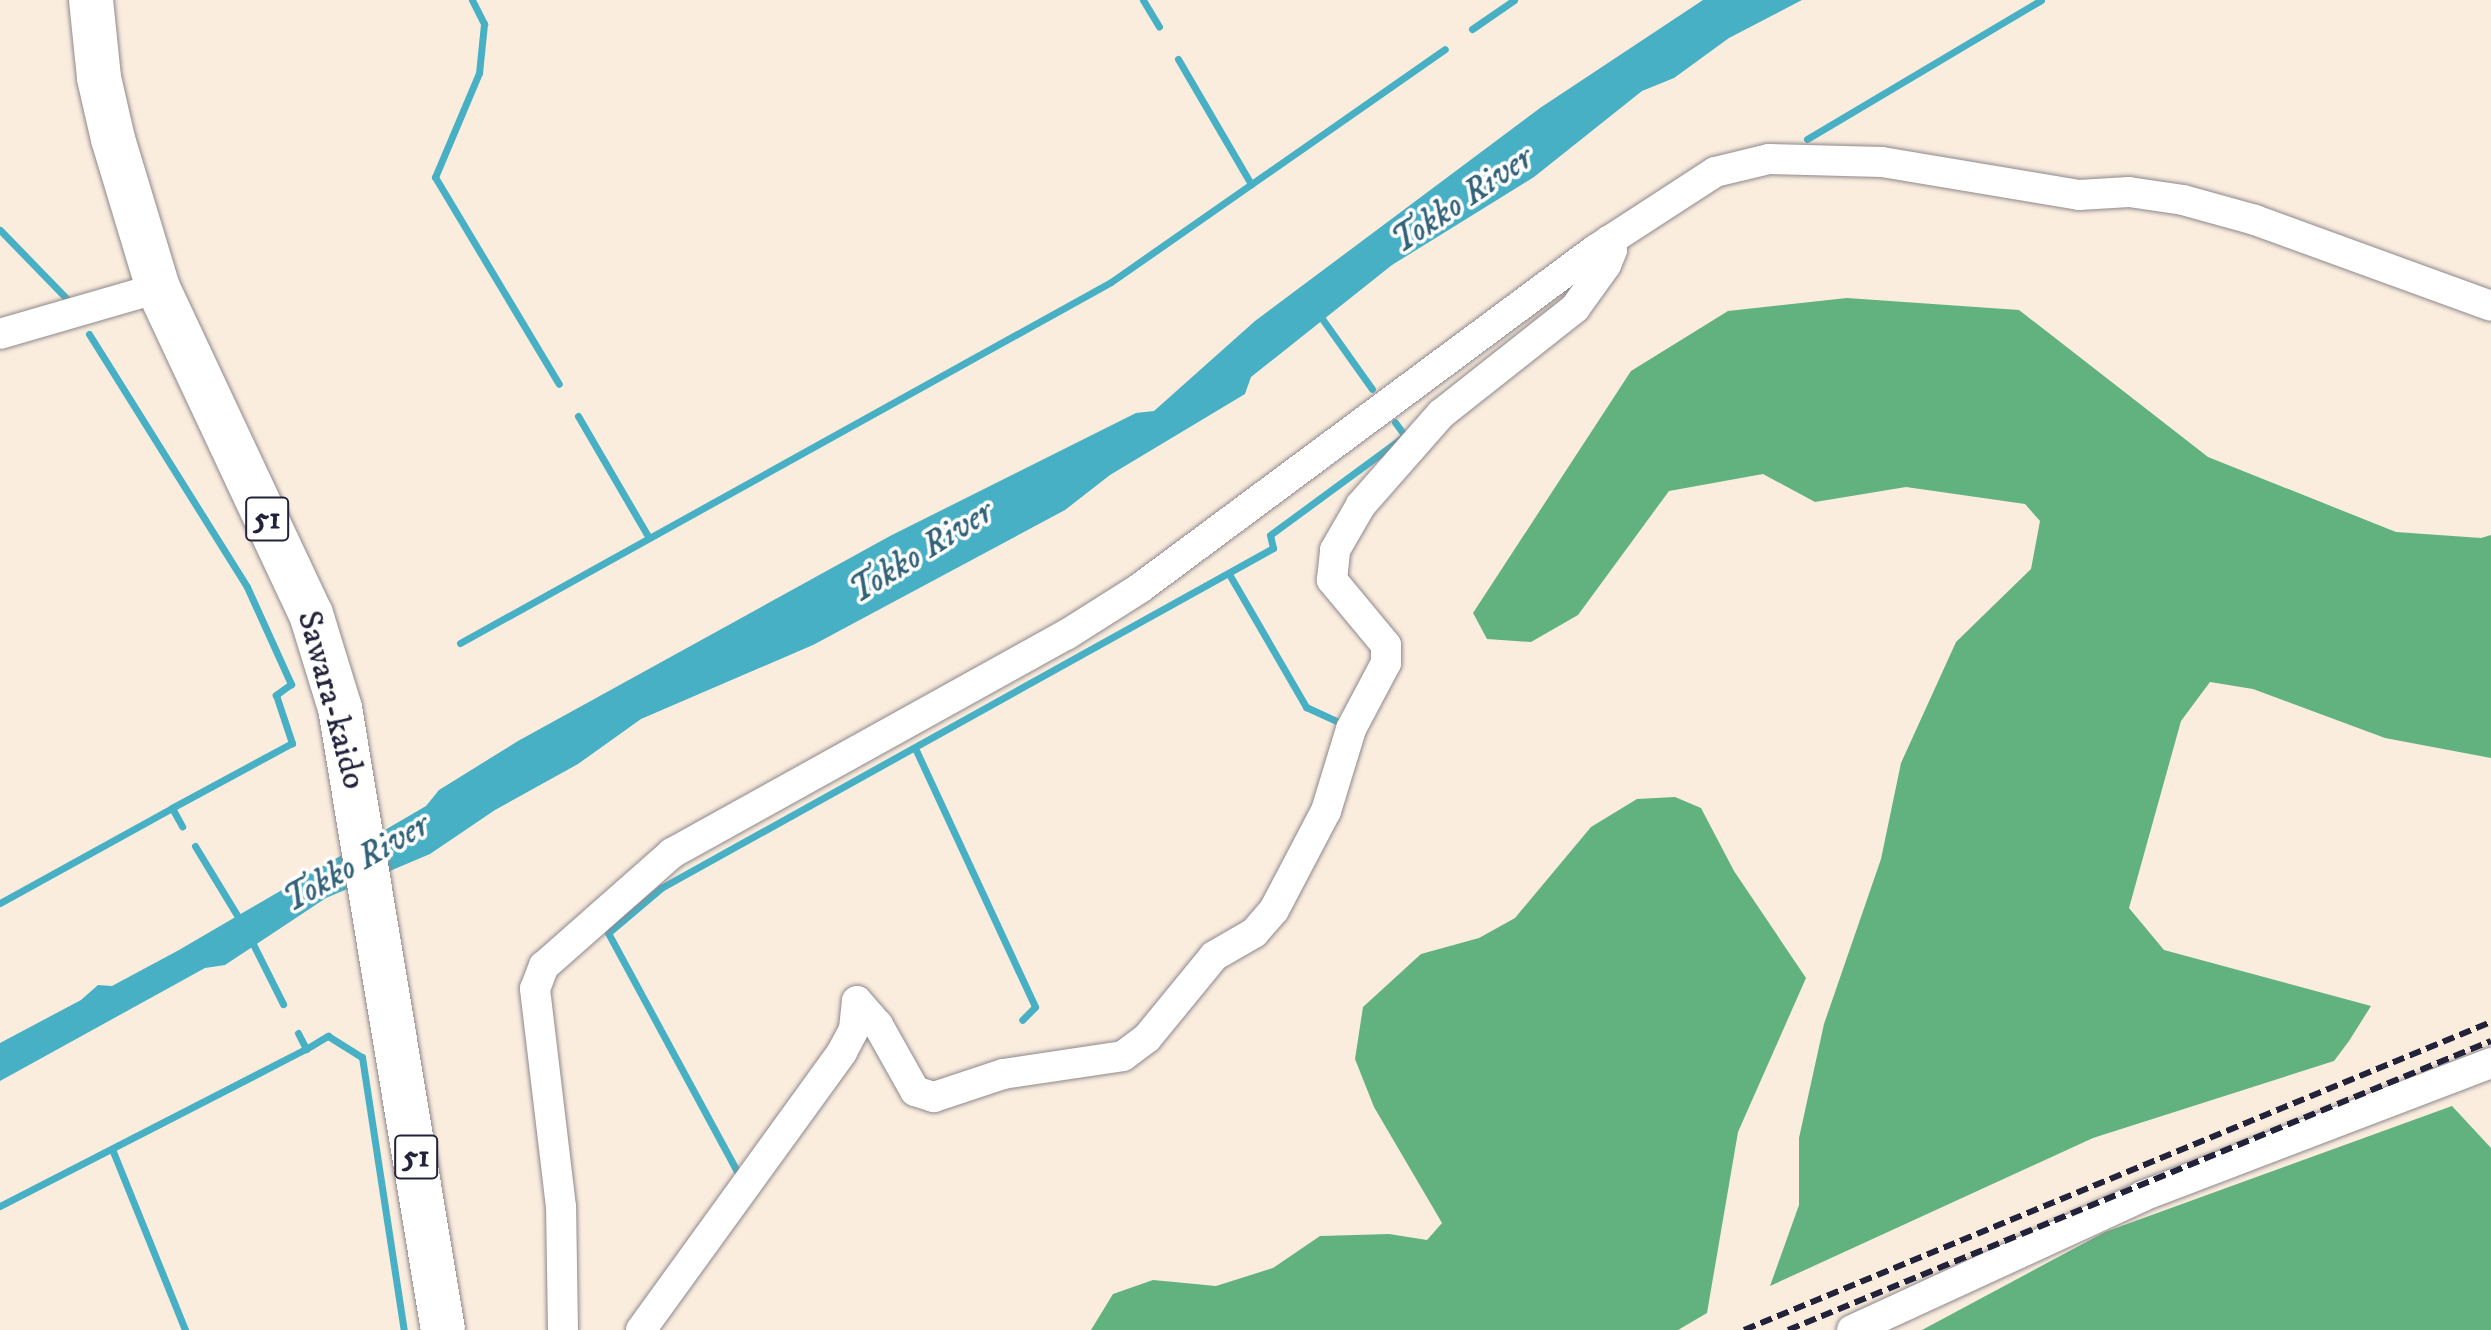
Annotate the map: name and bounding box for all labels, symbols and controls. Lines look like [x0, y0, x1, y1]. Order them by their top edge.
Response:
water label: Tokko River [1383, 137, 1541, 263]
road number: 51 [245, 491, 289, 547]
water label: Tokko River [841, 491, 1001, 613]
street label: Sawara-kaido [288, 606, 374, 794]
water label: Tokko River [275, 804, 437, 922]
road number: 51 [394, 1129, 438, 1185]

